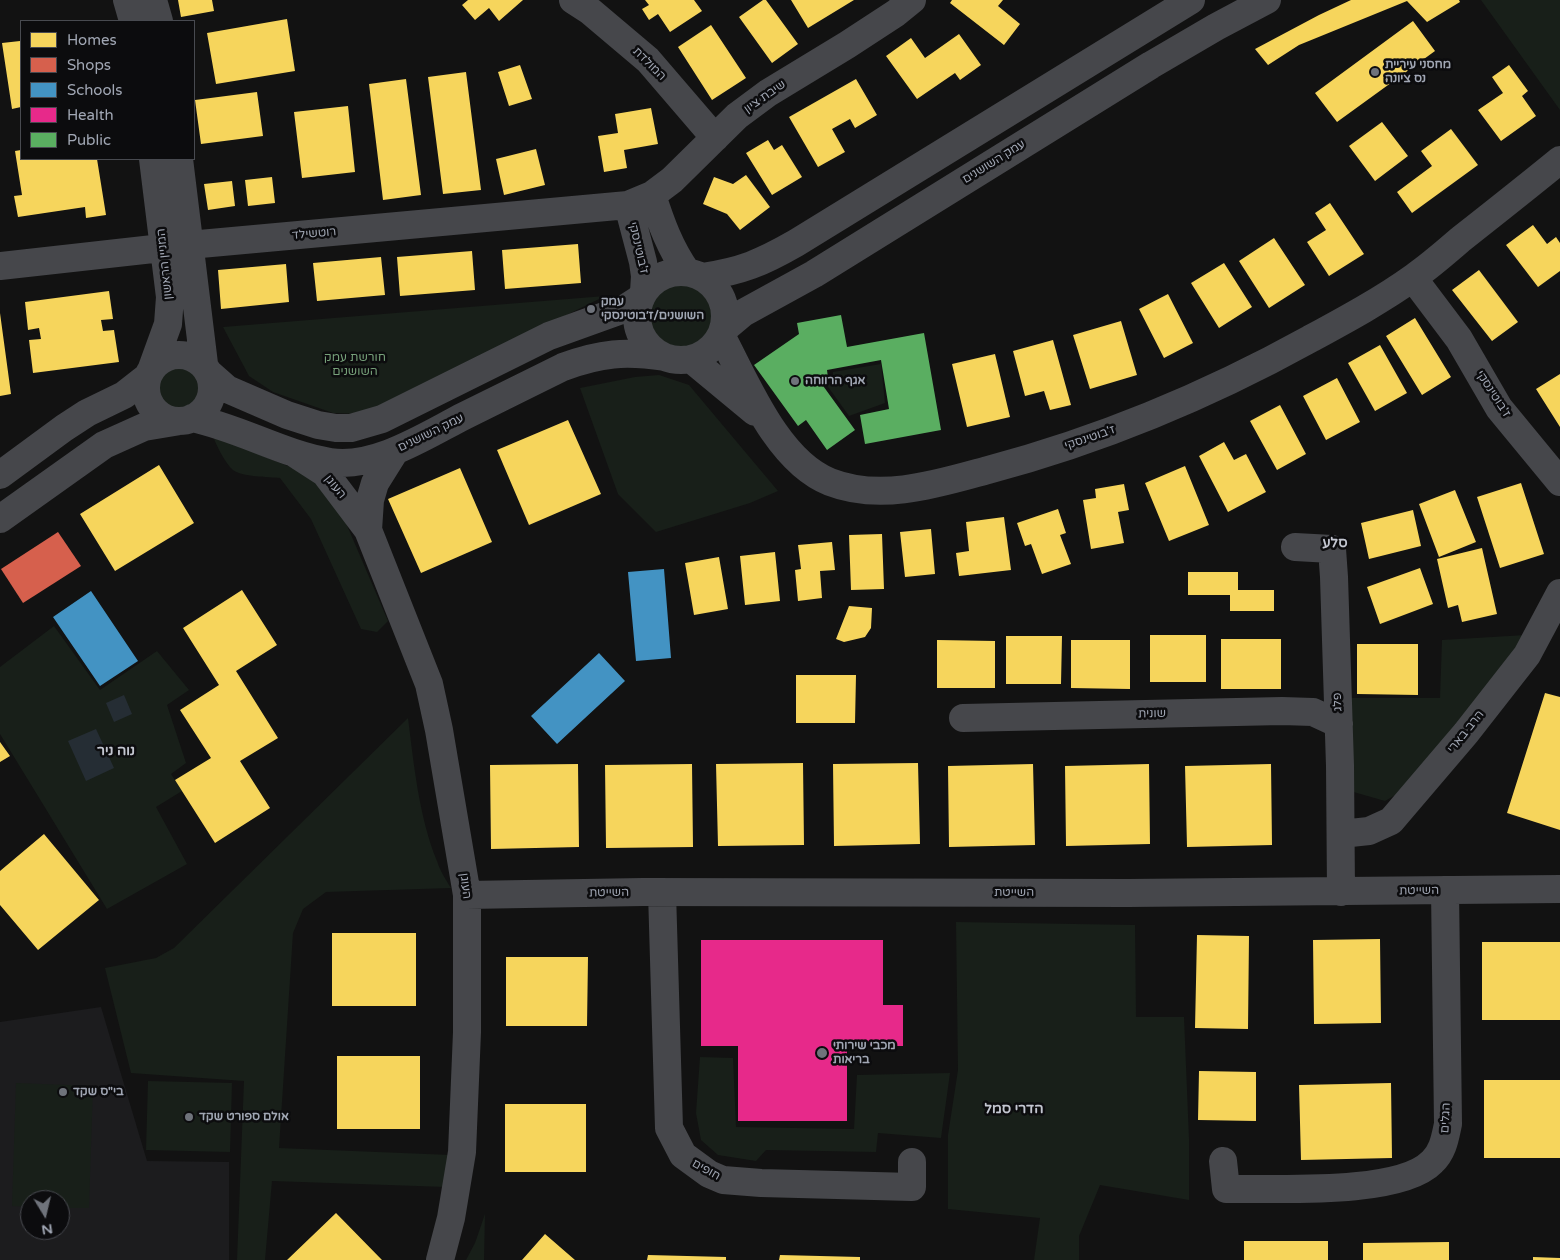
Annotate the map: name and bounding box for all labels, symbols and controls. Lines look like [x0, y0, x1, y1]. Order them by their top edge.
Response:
legend [20, 20, 195, 160]
text: Homes [67, 31, 117, 49]
street label: המולדת [629, 44, 669, 84]
text: Shops [67, 56, 111, 74]
place label: מחסני עיריית נס ציונה [1385, 58, 1451, 86]
marker: מחסני עיריית נס ציונה [1369, 66, 1381, 78]
street label: שיבת ציון [741, 77, 789, 117]
text: Schools [67, 81, 123, 99]
text: Health [67, 106, 114, 124]
text: Public [67, 131, 111, 149]
street label: עמק השושנים [960, 137, 1028, 187]
street label: ז'בוטינסקי [625, 221, 651, 275]
street label: רוטשילד [291, 225, 337, 243]
street label: המניין הראשון [154, 228, 176, 300]
place label: עמק השושנים/ז׳בוטינסקי [601, 295, 704, 323]
marker: עמק השושנים/ז׳בוטינסקי [585, 303, 597, 315]
park label: חורשת עמק השושנים [324, 351, 386, 379]
street label: ז'בוטינסקי [1473, 368, 1513, 420]
place label: אגף הרווחה [805, 374, 865, 388]
marker: אגף הרווחה [789, 375, 801, 387]
street label: עמק השושנים [396, 411, 466, 455]
street label: ז'בוטינסקי [1063, 423, 1117, 453]
street label: העוגן [321, 472, 349, 502]
district label: סלע [1323, 535, 1347, 551]
street label: פלג [1330, 692, 1346, 712]
street label: שונית [1138, 707, 1166, 721]
street label: הרב בארי [1445, 708, 1487, 756]
district label: נוה ניר [97, 743, 135, 759]
street label: העוגן [456, 872, 474, 900]
street label: השייטת [1399, 883, 1439, 899]
street label: השייטת [589, 885, 629, 901]
street label: השייטת [994, 886, 1034, 900]
place label: מכבי שירותי בריאות [833, 1039, 896, 1067]
marker: מכבי שירותי בריאות [815, 1046, 829, 1060]
place label: בי"ס שקד [73, 1085, 124, 1099]
marker: בי"ס שקד [57, 1086, 69, 1098]
district label: הדרי סמל [984, 1101, 1044, 1117]
street label: הגלים [1438, 1102, 1454, 1134]
place label: אולם ספורט שקד [199, 1110, 289, 1124]
marker: אולם ספורט שקד [183, 1111, 195, 1123]
street label: חופים [689, 1156, 723, 1184]
north arrow [20, 1190, 70, 1240]
text: N [40, 1220, 54, 1239]

